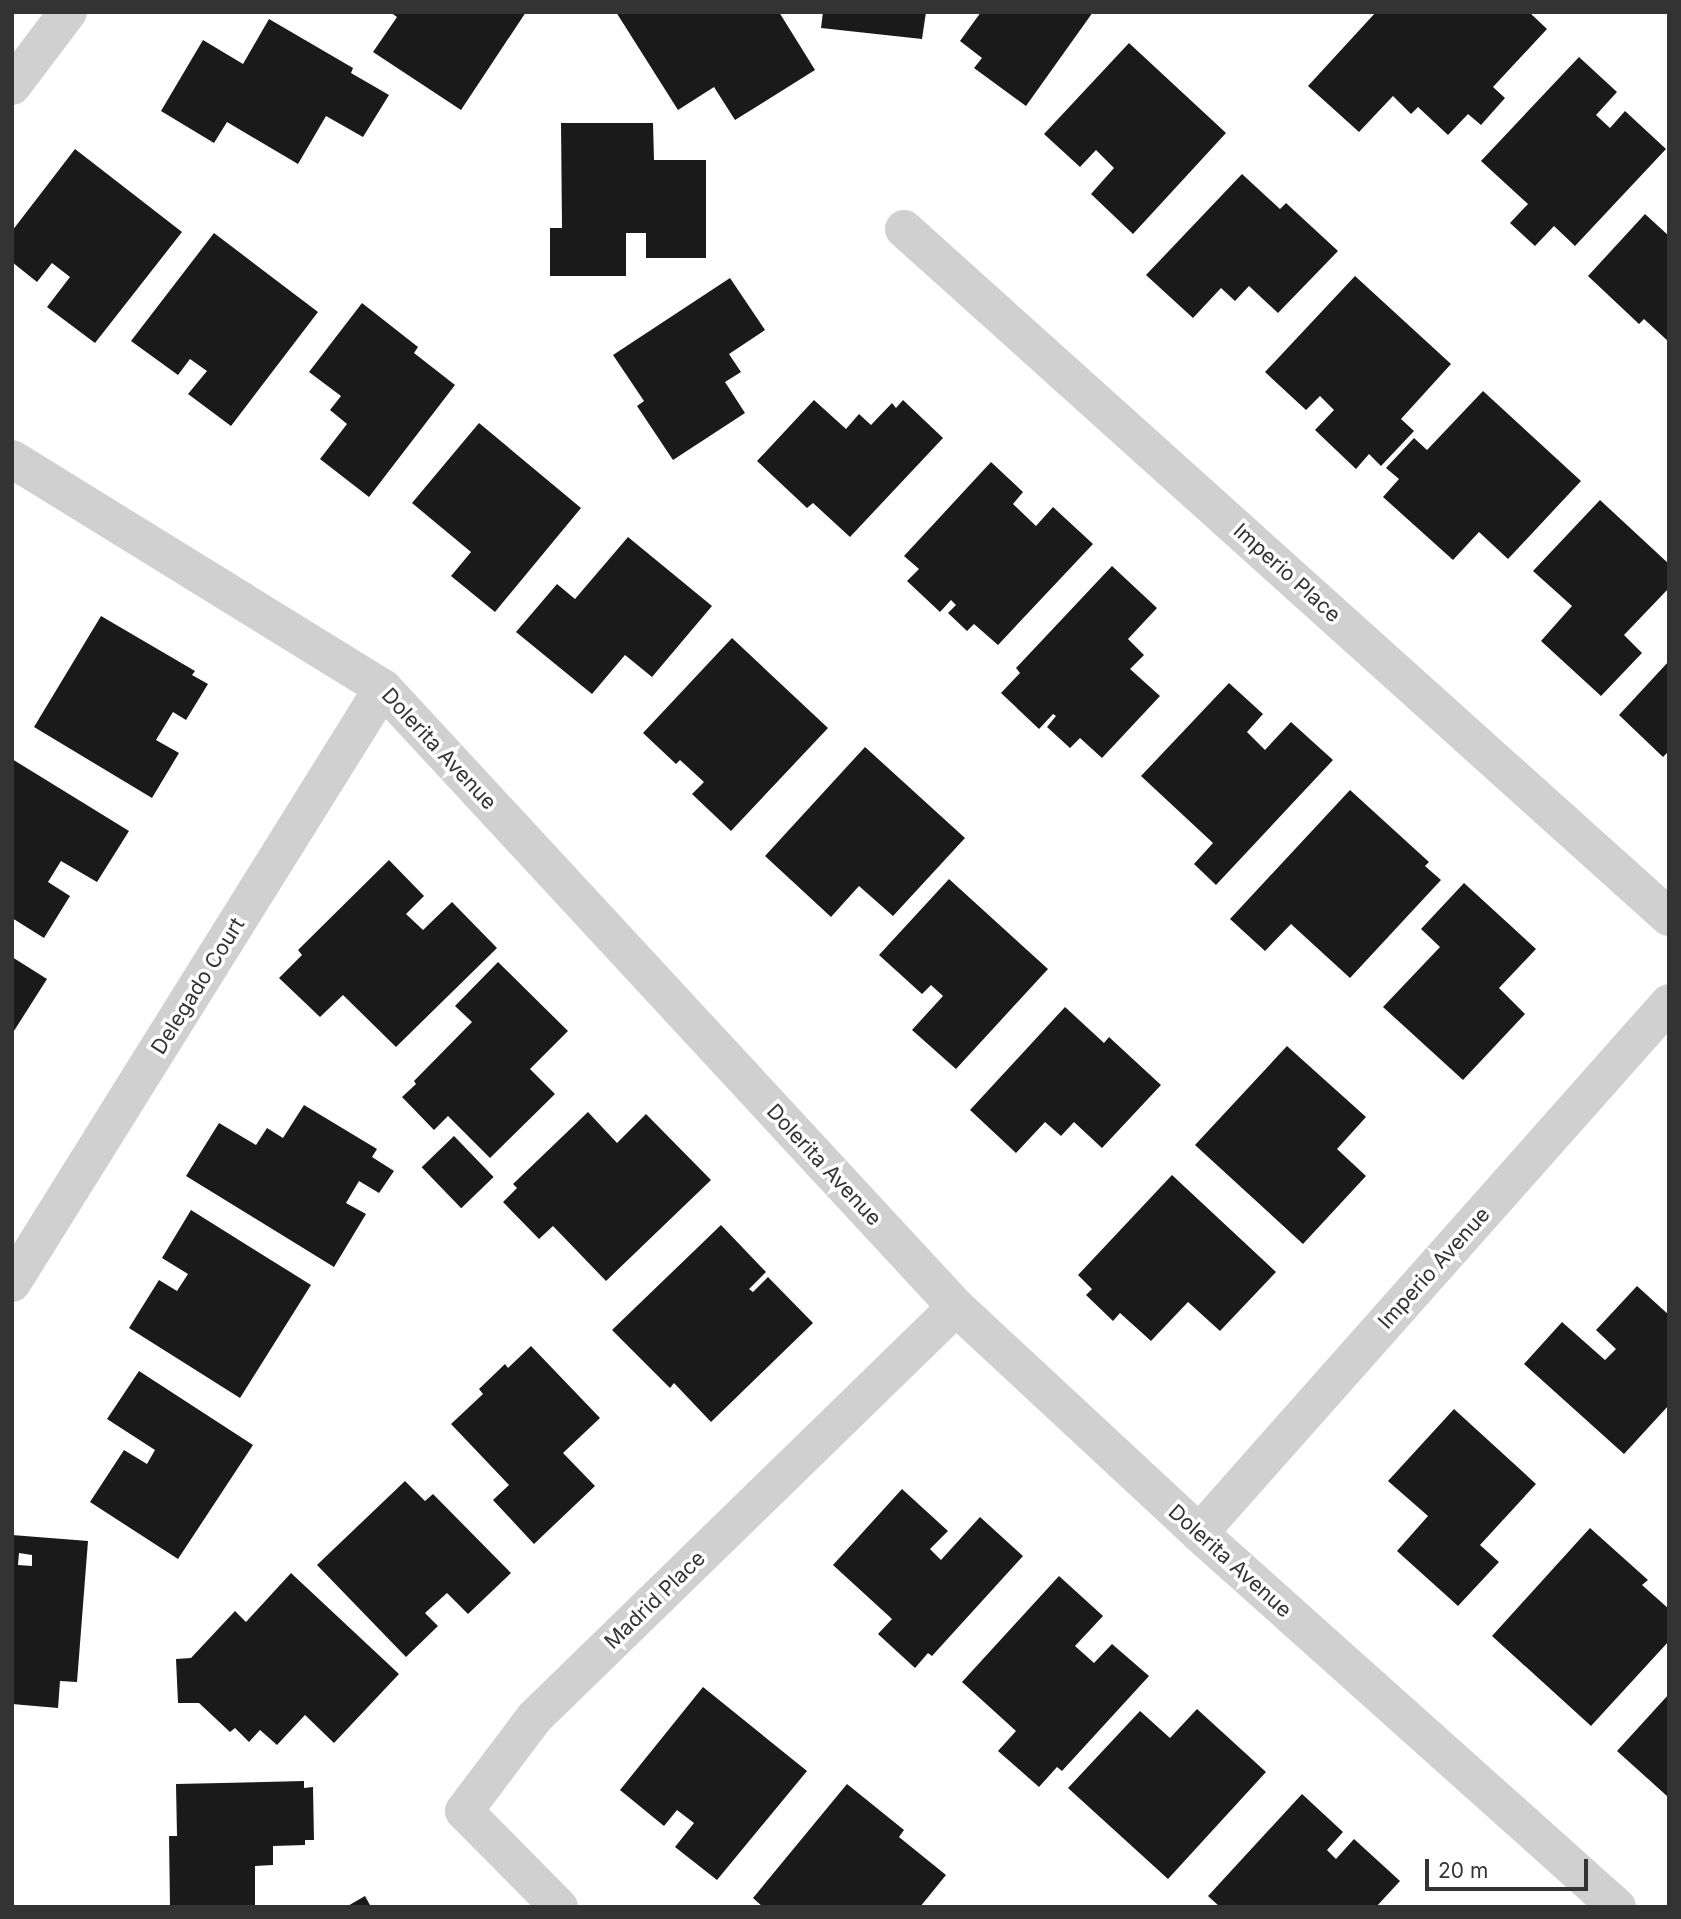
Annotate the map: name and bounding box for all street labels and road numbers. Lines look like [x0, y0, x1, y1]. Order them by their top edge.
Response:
street label: Imperio Place [1228, 518, 1346, 628]
street label: Dolerita Avenue [376, 683, 502, 815]
street label: Delegado Court [146, 913, 250, 1059]
street label: Dolerita Avenue [761, 1099, 887, 1231]
street label: Imperio Avenue [1373, 1202, 1495, 1334]
street label: Dolerita Avenue [1163, 1499, 1297, 1623]
street label: Madrid Place [599, 1546, 711, 1654]

